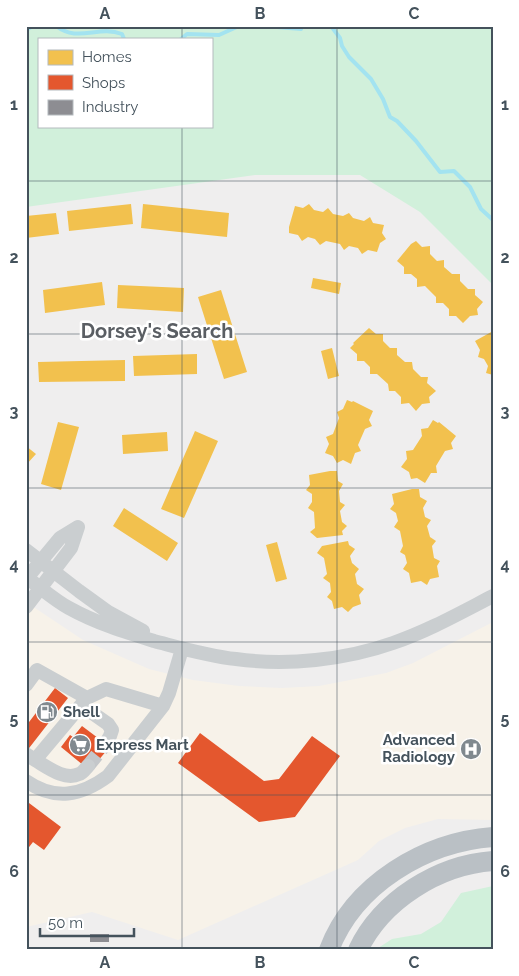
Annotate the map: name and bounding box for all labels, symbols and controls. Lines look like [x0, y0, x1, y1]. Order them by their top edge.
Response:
text: A [100, 4, 111, 23]
text: B [255, 4, 266, 23]
text: C [409, 4, 420, 23]
legend [38, 38, 212, 128]
text: Homes [82, 48, 132, 66]
text: Shops [82, 74, 125, 92]
text: 1 [10, 95, 18, 114]
text: 1 [501, 95, 509, 114]
text: Industry [82, 98, 138, 116]
text: 2 [9, 248, 19, 267]
text: 2 [500, 248, 510, 267]
district label: Dorsey's Search [81, 319, 233, 343]
text: 3 [10, 402, 19, 421]
text: 3 [501, 402, 510, 421]
text: 4 [9, 555, 19, 574]
text: 4 [500, 555, 510, 574]
fuel station icon: Shell [35, 700, 59, 724]
place label: Shell [63, 703, 100, 721]
text: 5 [10, 709, 19, 728]
text: 5 [501, 709, 510, 728]
place label: Advanced Radiology [382, 731, 456, 766]
supermarket icon: Express Mart [68, 733, 92, 757]
place label: Express Mart [96, 736, 189, 754]
hospital icon: Advanced Radiology [459, 737, 483, 761]
text: 6 [9, 862, 19, 881]
text: 6 [500, 862, 510, 881]
scale bar [40, 906, 134, 938]
text: 50 m [48, 914, 83, 932]
text: A [100, 953, 111, 972]
text: B [255, 953, 266, 972]
text: C [409, 953, 420, 972]

